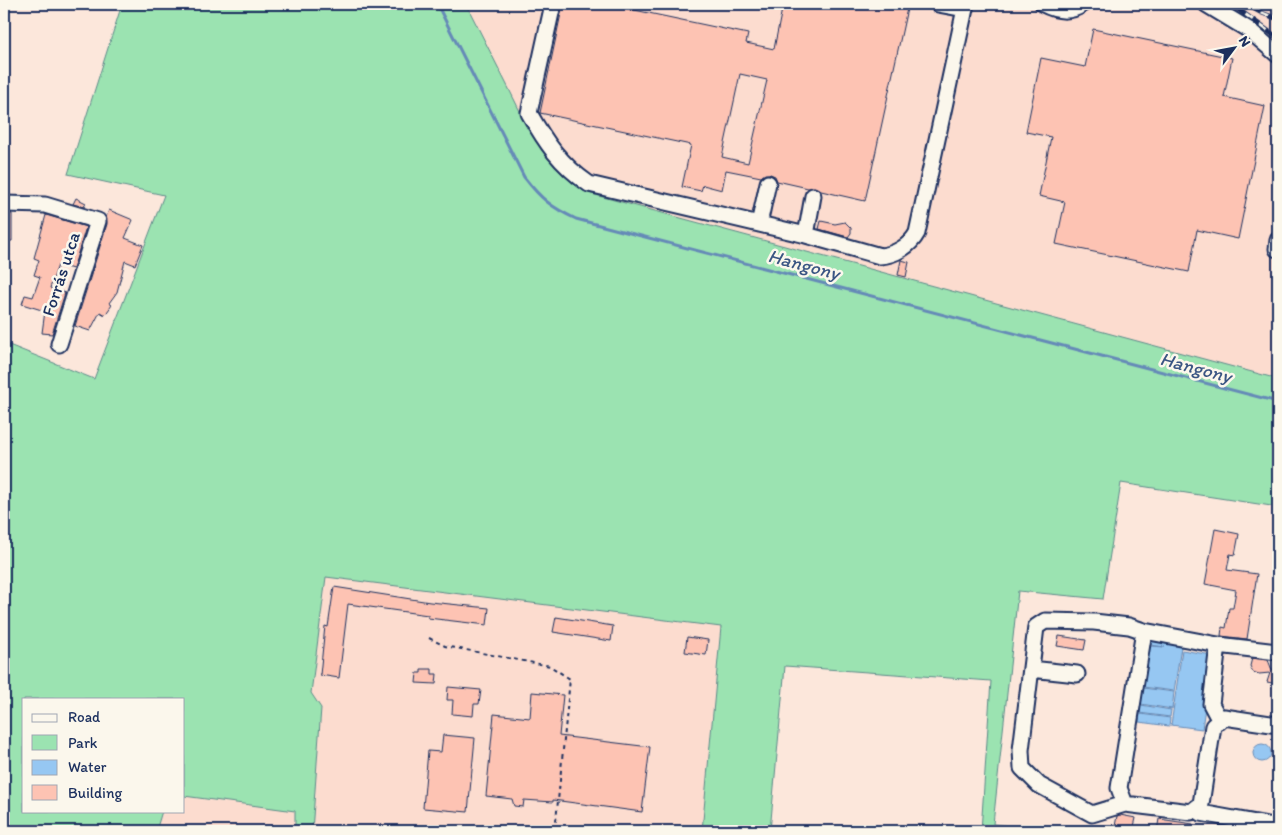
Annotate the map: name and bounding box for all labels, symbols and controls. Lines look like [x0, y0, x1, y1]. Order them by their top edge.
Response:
north arrow [1210, 22, 1260, 72]
text: N [1235, 33, 1254, 50]
street label: Forrás utca [37, 228, 85, 319]
water label: Hangony [766, 244, 844, 286]
water label: Hangony [1158, 347, 1236, 389]
legend [22, 698, 185, 812]
text: Road [68, 708, 101, 726]
text: Park [68, 734, 98, 752]
text: Water [68, 758, 107, 776]
text: Building [68, 784, 122, 802]

